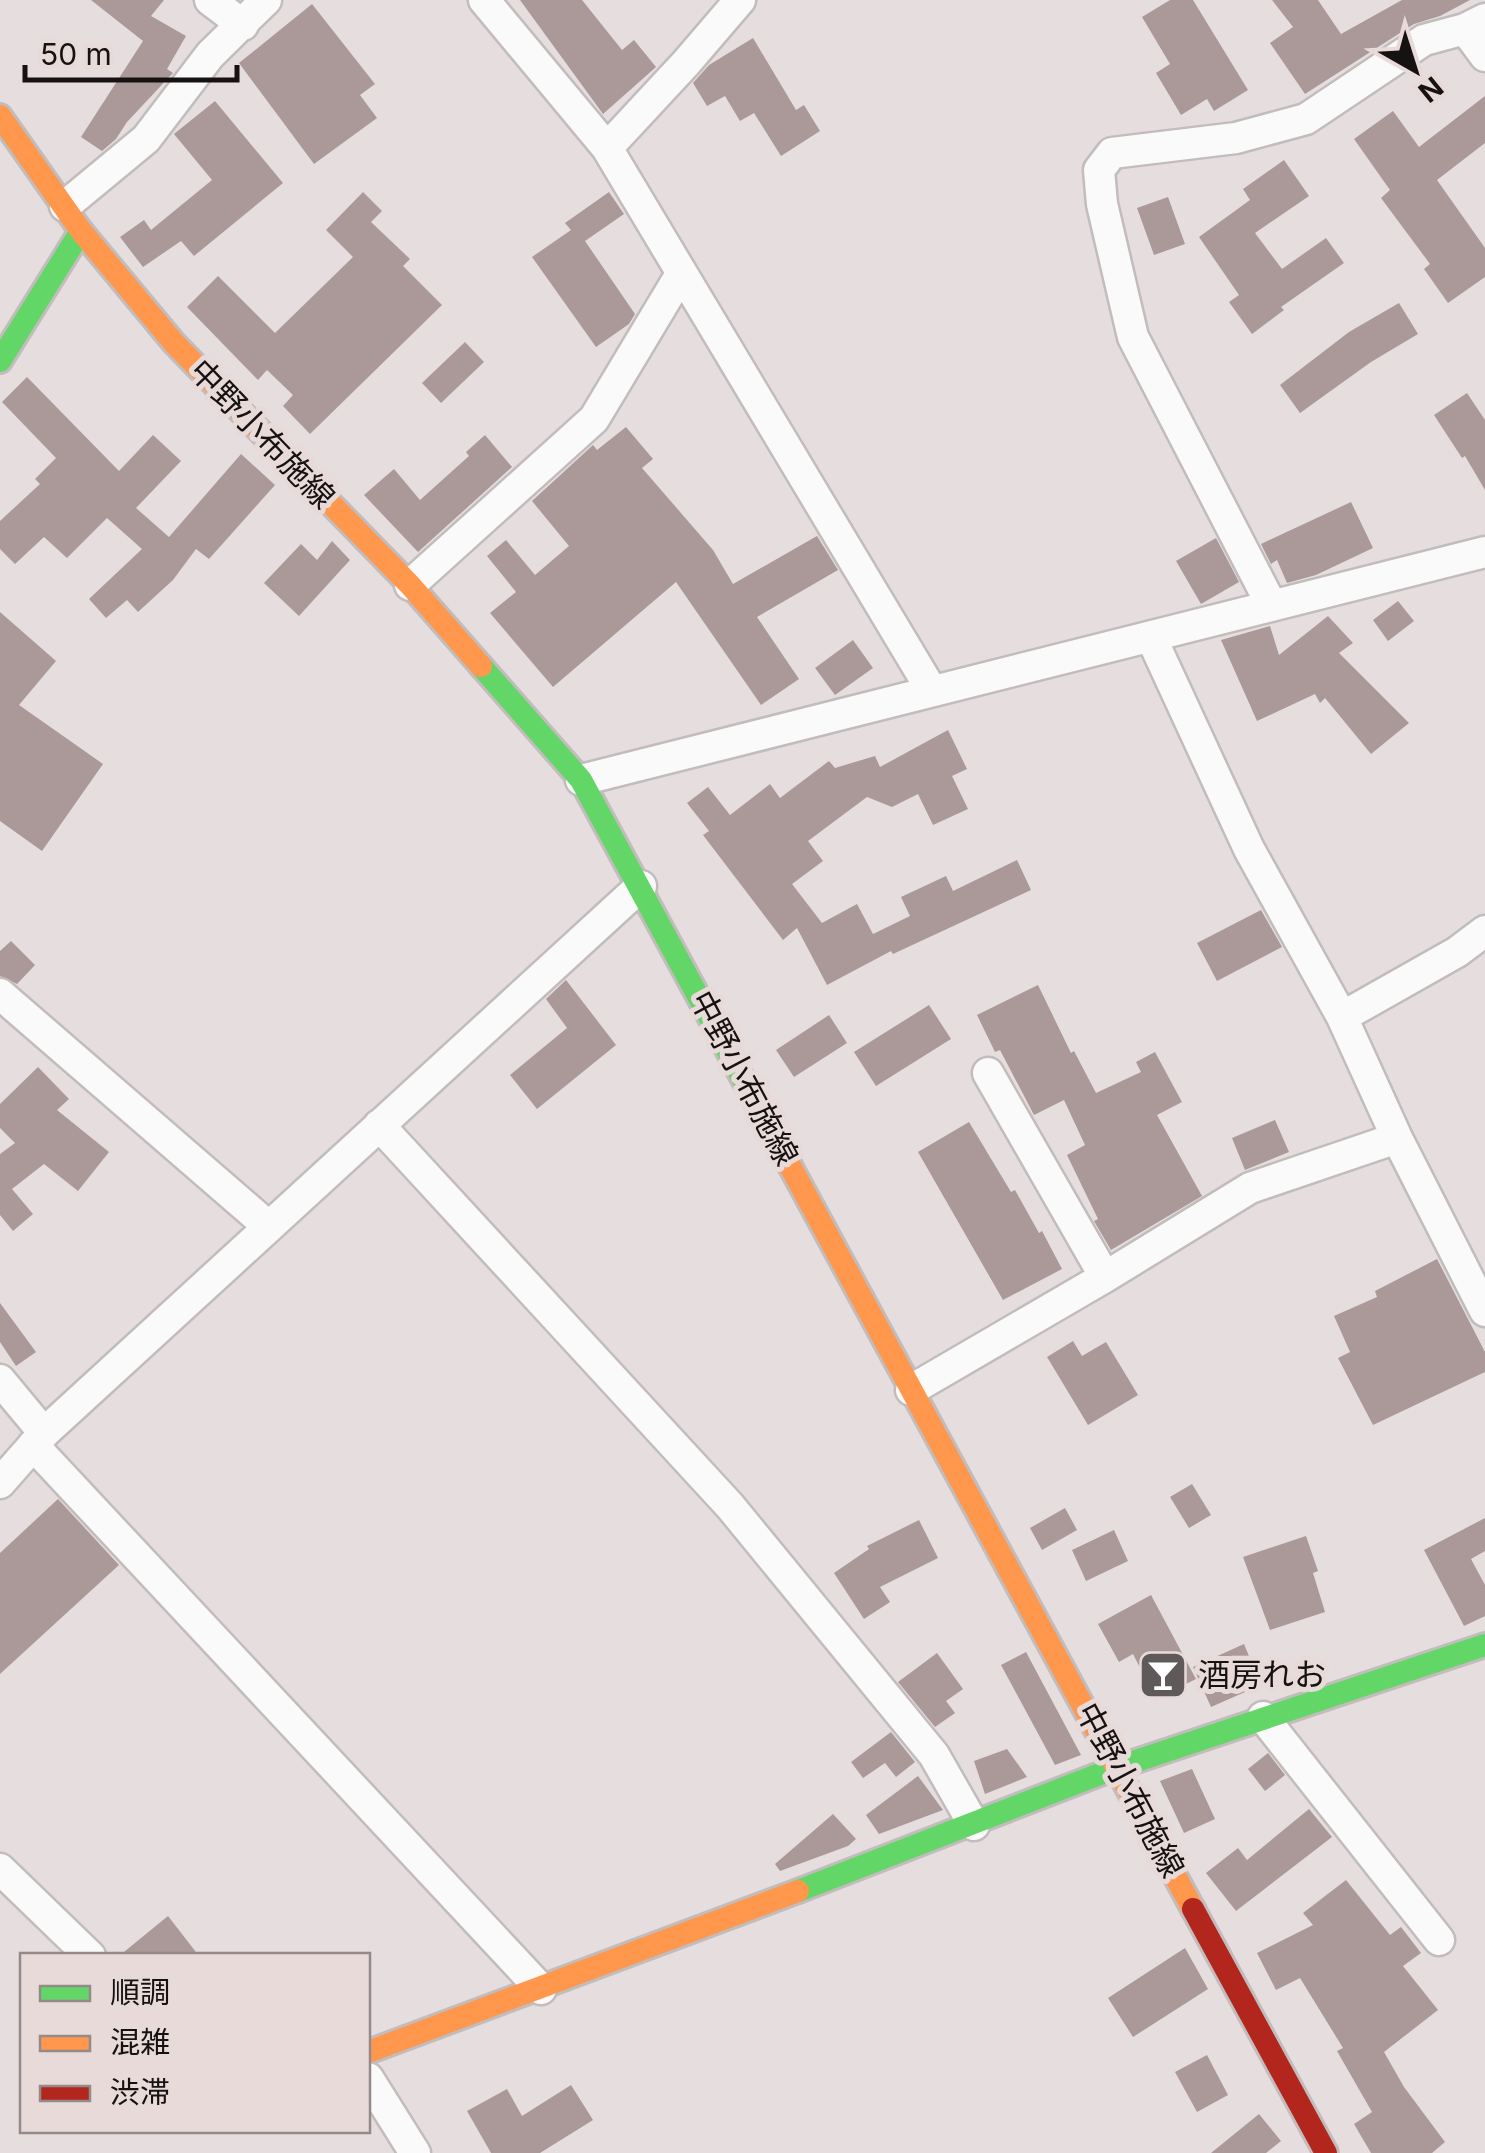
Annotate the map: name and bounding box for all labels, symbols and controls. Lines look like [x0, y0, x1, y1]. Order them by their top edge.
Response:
scale bar [25, 20, 238, 82]
north arrow [1365, 20, 1465, 120]
text: 50 m [40, 36, 112, 72]
text: N [1412, 70, 1450, 109]
street label: 中野小布施線 [182, 351, 343, 516]
street label: 中野小布施線 [682, 984, 807, 1172]
bar icon: 酒房れお [1137, 1649, 1189, 1701]
place label: 酒房れお [1198, 1655, 1326, 1694]
street label: 中野小布施線 [1068, 1696, 1193, 1884]
legend [20, 1953, 370, 2133]
text: 順調 [110, 1974, 170, 2010]
text: 混雑 [110, 2024, 170, 2060]
text: 渋滞 [110, 2074, 170, 2110]

